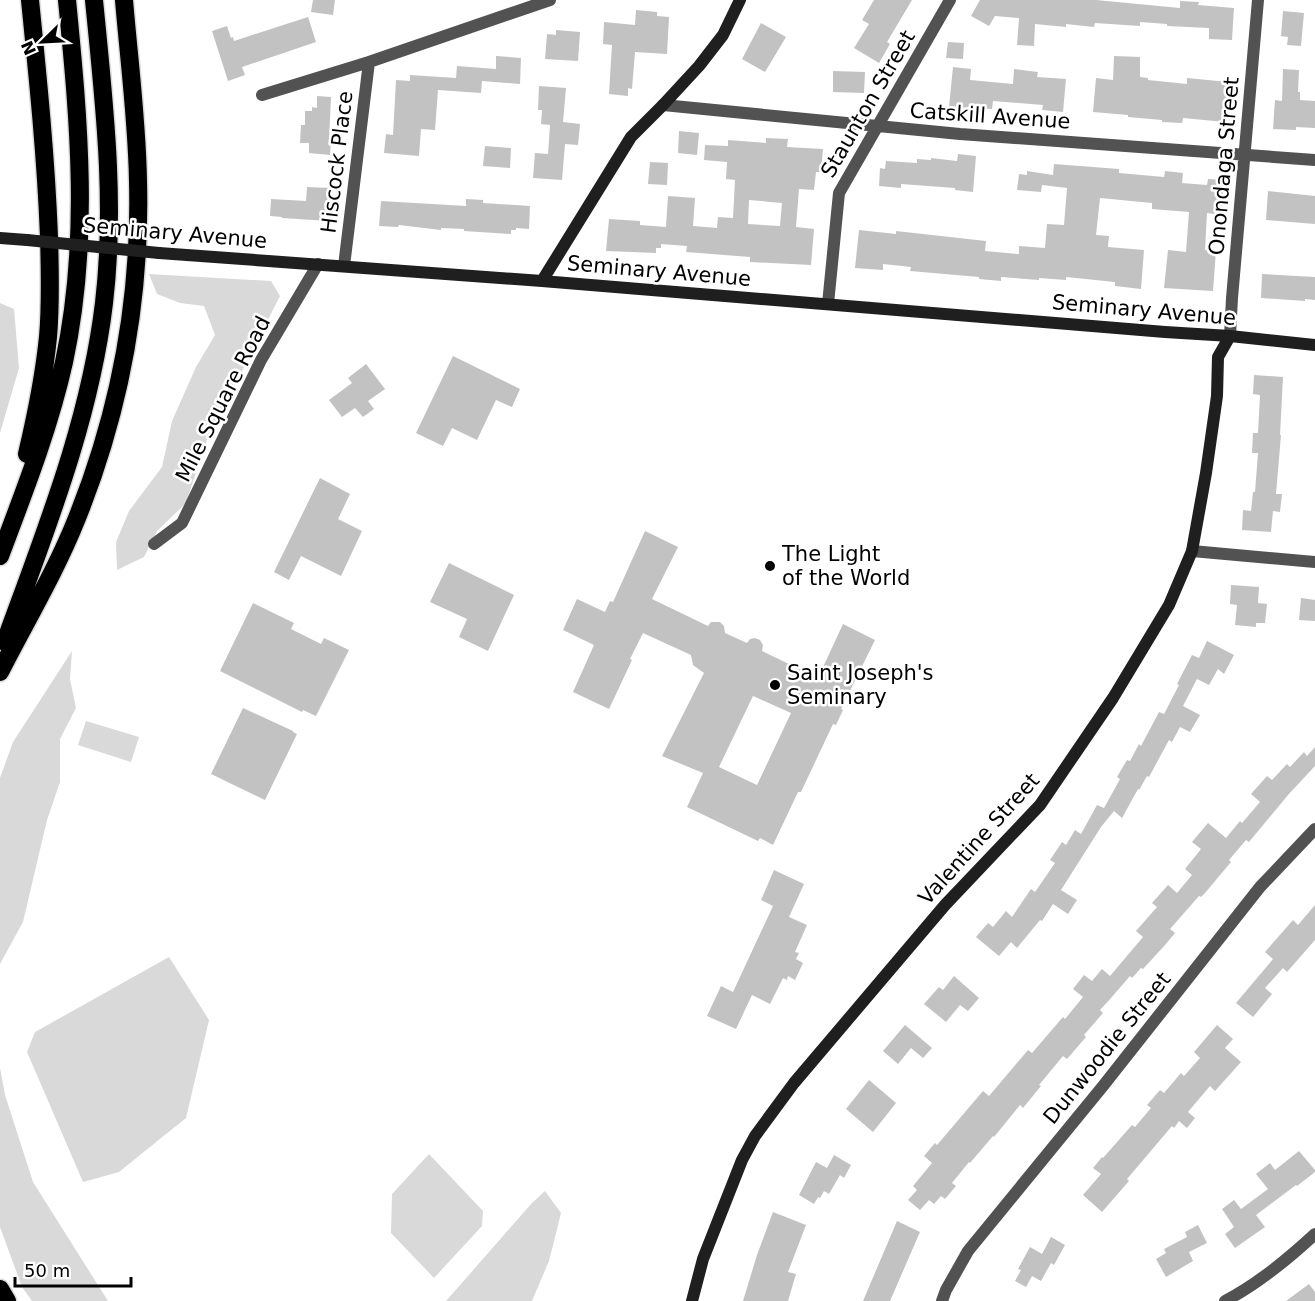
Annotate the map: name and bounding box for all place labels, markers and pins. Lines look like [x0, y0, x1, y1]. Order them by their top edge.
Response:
place label: The Light of the World [781, 542, 910, 590]
marker: The Light of the World [763, 559, 777, 573]
place label: Saint Joseph's Seminary [787, 661, 934, 709]
marker: Saint Joseph's Seminary [768, 678, 782, 692]

